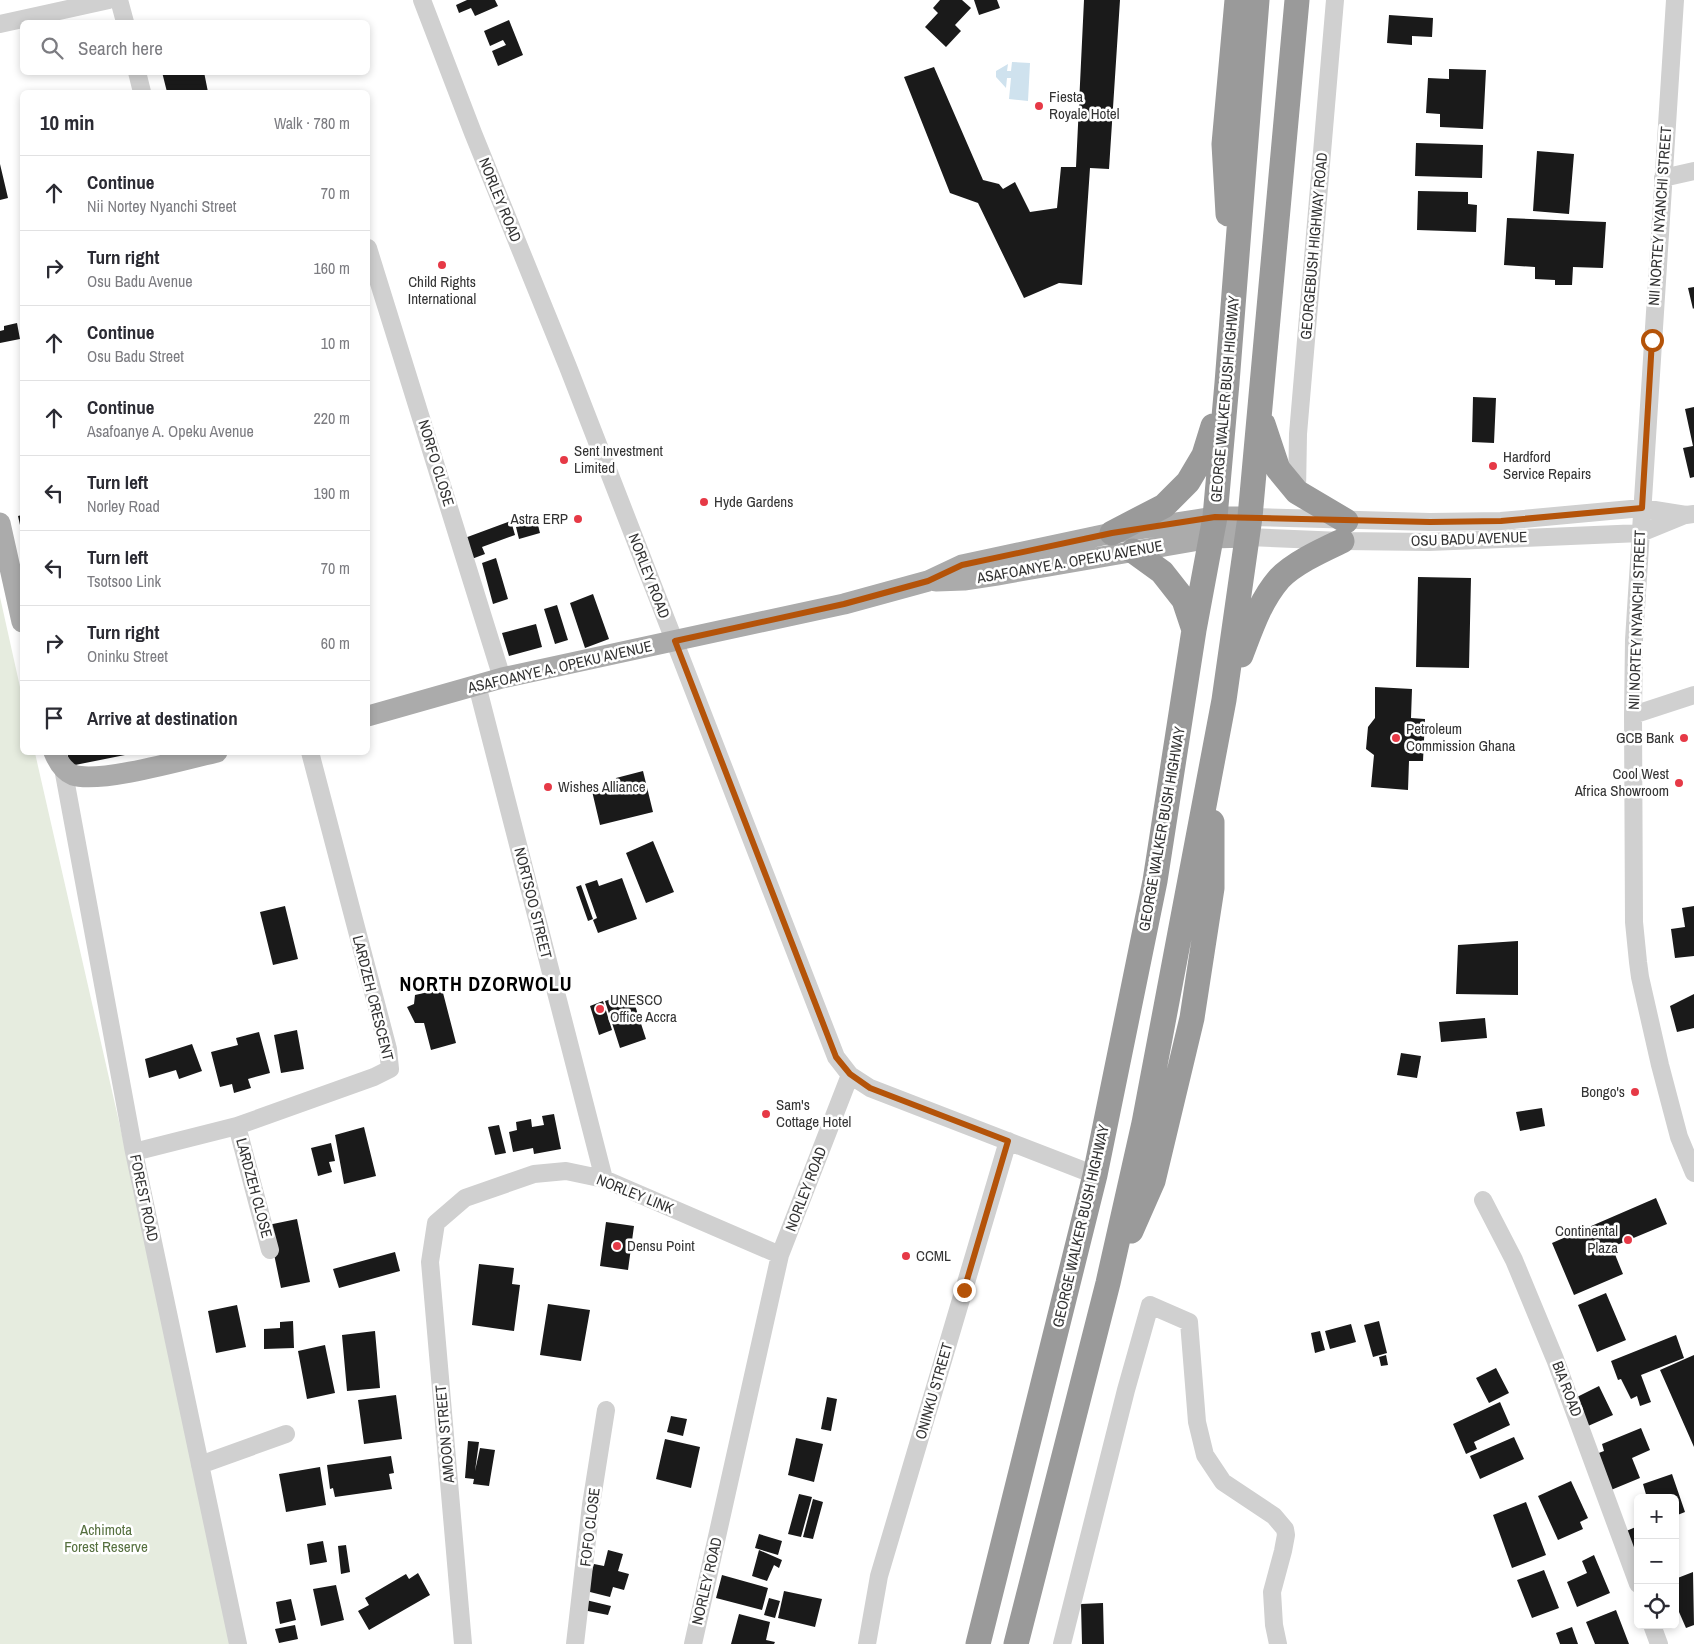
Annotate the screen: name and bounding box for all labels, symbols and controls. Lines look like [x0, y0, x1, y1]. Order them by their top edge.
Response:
search box [20, 20, 370, 75]
icon: search [38, 34, 66, 62]
text: Search here [78, 35, 163, 61]
place label: Fiesta Royale Hotel [1049, 86, 1119, 124]
marker: Fiesta Royale Hotel [1033, 100, 1045, 112]
text: 10 min [40, 108, 95, 137]
text: Walk · 780 m [274, 112, 350, 134]
street label: NII NORTEY NYANCHI STREET [1643, 125, 1676, 306]
street label: GEORGEBUSH HIGHWAY ROAD [1295, 151, 1332, 340]
street label: NORLEY ROAD [474, 154, 527, 245]
text: Continue [87, 169, 155, 195]
icon: ahead [40, 179, 68, 207]
text: 70 m [321, 182, 350, 204]
text: Nii Nortey Nyanchi Street [87, 195, 237, 217]
text: Turn right [87, 244, 159, 270]
icon: right [40, 254, 68, 282]
text: 160 m [314, 257, 350, 279]
marker: Child Rights International [436, 259, 448, 271]
text: Osu Badu Avenue [87, 270, 193, 292]
place label: Child Rights International [408, 271, 476, 309]
street label: GEORGE WALKER BUSH HIGHWAY [1205, 294, 1244, 503]
text: Continue [87, 319, 155, 345]
icon: ahead [40, 329, 68, 357]
route start [1641, 329, 1664, 352]
text: 10 m [321, 332, 350, 354]
text: Osu Badu Street [87, 345, 184, 367]
text: Continue [87, 394, 155, 420]
icon: ahead [40, 404, 68, 432]
text: 220 m [314, 407, 350, 429]
street label: NORFO CLOSE [413, 417, 460, 509]
text: Asafoanye A. Opeku Avenue [87, 420, 254, 442]
place label: Sent Investment Limited [574, 440, 663, 478]
place label: Hardford Service Repairs [1503, 446, 1591, 484]
marker: Sent Investment Limited [558, 454, 570, 466]
marker: Hardford Service Repairs [1487, 460, 1499, 472]
text: Turn left [87, 469, 148, 495]
icon: left [40, 479, 68, 507]
text: 190 m [314, 482, 350, 504]
place label: Hyde Gardens [714, 491, 793, 512]
text: Norley Road [87, 495, 160, 517]
marker: Hyde Gardens [698, 496, 710, 508]
place label: Astra ERP [510, 508, 568, 529]
marker: Astra ERP [572, 513, 584, 525]
street label: OSU BADU AVENUE [1410, 526, 1528, 551]
street label: NII NORTEY NYANCHI STREET [1623, 529, 1650, 710]
street label: NORLEY ROAD [624, 530, 675, 621]
street label: ASAFOANYE A. OPEKU AVENUE [974, 535, 1165, 588]
text: Turn left [87, 544, 148, 570]
icon: left [40, 554, 68, 582]
text: 70 m [321, 557, 350, 579]
text: Tsotsoo Link [87, 570, 161, 592]
text: Turn right [87, 619, 159, 645]
icon: right [40, 629, 68, 657]
text: 60 m [321, 632, 350, 654]
street label: ASAFOANYE A. OPEKU AVENUE [465, 635, 654, 698]
text: Oninku Street [87, 645, 168, 667]
icon: arrive [40, 704, 68, 732]
text: Arrive at destination [87, 705, 238, 731]
place label: Petroleum Commission Ghana [1406, 718, 1516, 756]
street label: GEORGE WALKER BUSH HIGHWAY [1133, 724, 1190, 933]
place label: GCB Bank [1616, 727, 1675, 748]
marker: Petroleum Commission Ghana [1390, 732, 1402, 744]
marker: GCB Bank [1678, 732, 1690, 744]
place label: Cool West Africa Showroom [1574, 763, 1670, 801]
place label: Wishes Alliance [558, 776, 646, 797]
marker: Cool West Africa Showroom [1673, 777, 1685, 789]
marker: Wishes Alliance [542, 781, 554, 793]
street label: NORTSOO STREET [510, 845, 558, 961]
street label: LARDZEH CRESCENT [348, 933, 399, 1063]
district label: NORTH DZORWOLU [399, 970, 573, 997]
place label: UNESCO Office Accra [610, 989, 677, 1027]
marker: UNESCO Office Accra [594, 1003, 606, 1015]
place label: Bongo's [1581, 1081, 1625, 1102]
marker: Bongo's [1629, 1086, 1641, 1098]
place label: Sam's Cottage Hotel [776, 1094, 851, 1132]
marker: Sam's Cottage Hotel [760, 1108, 772, 1120]
street label: GEORGE WALKER BUSH HIGHWAY [1047, 1122, 1114, 1329]
street label: LARDZEH CLOSE [231, 1136, 278, 1240]
street label: NORLEY ROAD [780, 1143, 831, 1234]
street label: FOREST ROAD [125, 1152, 164, 1244]
street label: NORLEY LINK [594, 1169, 677, 1219]
place label: Continental Plaza [1555, 1220, 1618, 1258]
marker: Continental Plaza [1622, 1234, 1634, 1246]
place label: Densu Point [627, 1235, 695, 1256]
marker: Densu Point [611, 1240, 623, 1252]
place label: CCML [916, 1245, 951, 1266]
marker: CCML [900, 1250, 912, 1262]
route end [953, 1279, 976, 1302]
street label: ONINKU STREET [910, 1340, 957, 1442]
street label: BIA ROAD [1547, 1358, 1588, 1420]
street label: AMOON STREET [430, 1384, 459, 1485]
street label: FOFO CLOSE [574, 1486, 605, 1568]
map controls [1634, 1494, 1679, 1629]
button: + [1634, 1494, 1679, 1539]
park label: Achimota Forest Reserve [64, 1519, 148, 1557]
street label: NORLEY ROAD [686, 1535, 727, 1627]
button: − [1634, 1539, 1679, 1584]
button: locate [1634, 1584, 1679, 1629]

